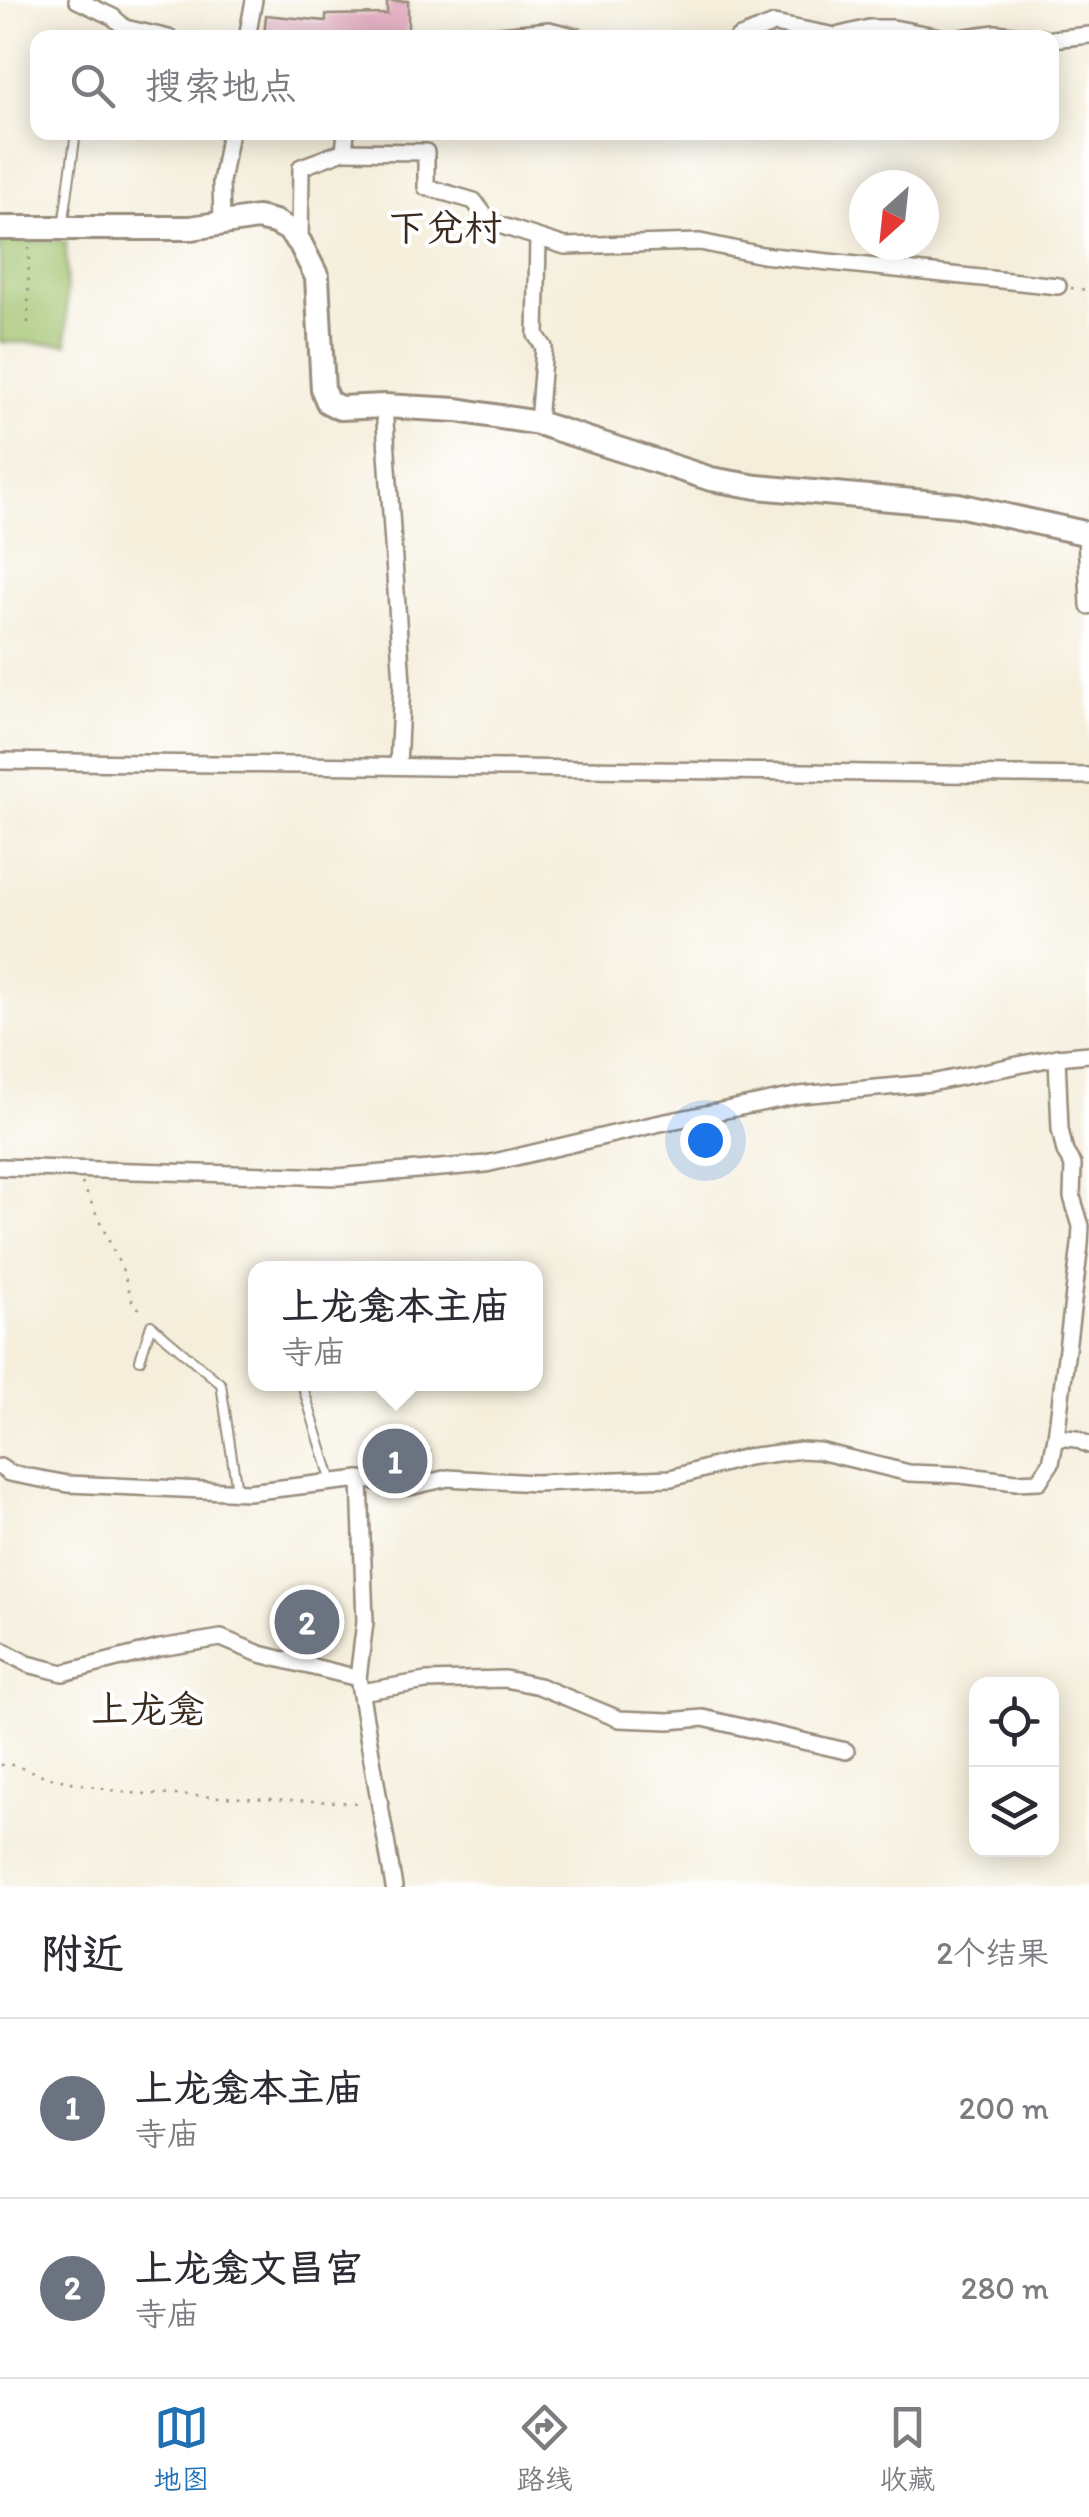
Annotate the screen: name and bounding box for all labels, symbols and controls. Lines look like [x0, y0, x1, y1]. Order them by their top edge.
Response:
search box [30, 30, 1059, 140]
icon: search [65, 58, 120, 113]
text: 搜索地点 [145, 63, 297, 109]
north arrow [849, 170, 939, 260]
district label: 下兑村 [388, 205, 502, 251]
your location [680, 1115, 731, 1166]
popup [248, 1261, 543, 1391]
text: 上龙龛本主庙 [281, 1283, 510, 1329]
text: 寺庙 [281, 1333, 346, 1371]
pin: 1 [362, 1424, 428, 1498]
pin: 2 [274, 1584, 340, 1660]
map controls [969, 1677, 1059, 1857]
button: locate [969, 1677, 1059, 1767]
district label: 上龙龛 [91, 1686, 205, 1732]
button: layers [969, 1767, 1059, 1857]
text: 附近 [40, 1928, 124, 1979]
text: 2个结果 [936, 1934, 1049, 1972]
text: 上龙龛本主庙 [135, 2065, 363, 2111]
text: 1 [65, 2089, 80, 2127]
text: 200 m [959, 2089, 1049, 2127]
text: 寺庙 [135, 2115, 199, 2153]
text: 上龙龛文昌宫 [135, 2245, 363, 2291]
text: 2 [64, 2269, 81, 2307]
text: 280 m [961, 2269, 1049, 2307]
text: 寺庙 [135, 2295, 199, 2333]
tab: 地图 [153, 2400, 210, 2497]
tab: 路线 [516, 2400, 573, 2497]
tab: 收藏 [879, 2400, 936, 2497]

